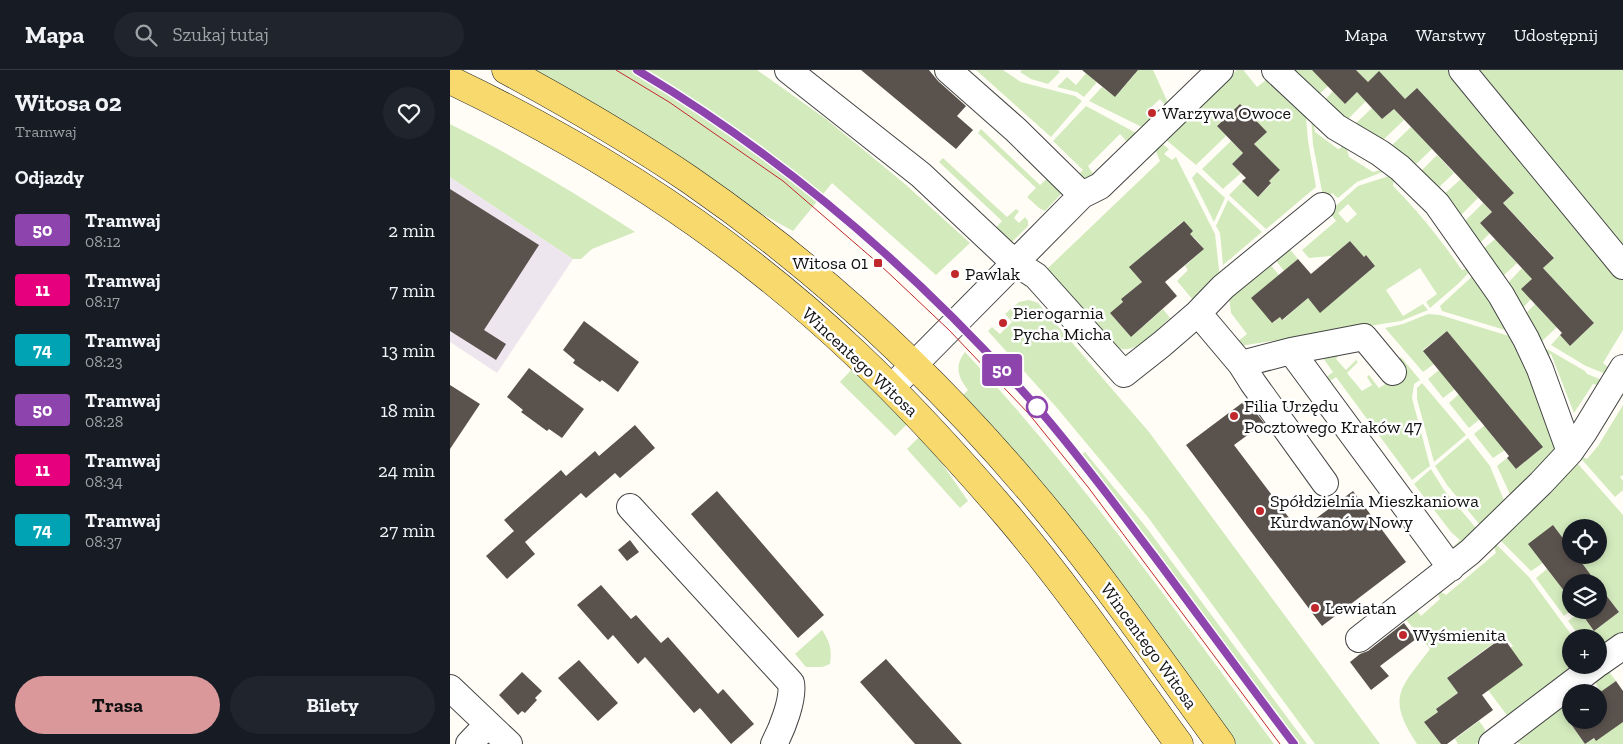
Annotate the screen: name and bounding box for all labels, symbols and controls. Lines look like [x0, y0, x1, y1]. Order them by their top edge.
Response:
search box [114, 12, 464, 57]
text: Mapa [25, 20, 84, 49]
icon: search [132, 21, 160, 49]
text: Szukaj tutaj [172, 23, 269, 46]
text: Mapa [1345, 24, 1388, 46]
text: Warstwy [1416, 24, 1486, 46]
text: Udostępnij [1514, 24, 1598, 46]
button: heart [383, 87, 435, 139]
text: Witosa 02 [15, 88, 122, 117]
place label: Warzywa Owoce [1162, 102, 1291, 124]
marker: Warzywa Owoce [1146, 107, 1158, 119]
text: Tramwaj [15, 122, 77, 141]
text: Odjazdy [15, 166, 84, 189]
text: Tramwaj [85, 209, 161, 232]
text: 50 [33, 219, 52, 241]
text: 2 min [388, 219, 435, 242]
text: 08:12 [85, 232, 121, 251]
place label: Witosa 01 [793, 252, 868, 274]
marker: Witosa 01 [872, 257, 884, 269]
place label: Pawlak [965, 263, 1021, 285]
marker: Pawlak [949, 268, 961, 280]
text: Tramwaj [85, 269, 161, 292]
text: 11 [35, 279, 50, 301]
text: 7 min [389, 279, 435, 302]
text: 08:17 [85, 292, 120, 311]
place label: Pierogarnia Pycha Micha [1013, 302, 1112, 345]
street label: Wincentego Witosa [797, 303, 923, 422]
marker: Pierogarnia Pycha Micha [997, 317, 1009, 329]
text: Tramwaj [85, 329, 161, 352]
text: 74 [33, 339, 52, 361]
text: 13 min [381, 339, 435, 362]
text: 08:23 [85, 352, 122, 371]
line badge: 50 [980, 354, 1024, 386]
text: 50 [992, 359, 1012, 381]
text: Tramwaj [85, 389, 161, 412]
place label: Filia Urzędu Pocztowego Kraków 47 [1244, 395, 1423, 438]
unlabelled marker [1026, 396, 1048, 418]
text: 50 [33, 399, 52, 421]
text: 18 min [381, 399, 435, 422]
marker: Filia Urzędu Pocztowego Kraków 47 [1228, 410, 1240, 422]
text: 08:28 [85, 412, 123, 431]
text: Tramwaj [85, 449, 161, 472]
text: 11 [35, 459, 50, 481]
text: 24 min [378, 459, 435, 482]
text: 08:34 [85, 472, 123, 491]
place label: Spółdzielnia Mieszkaniowa Kurdwanów Nowy [1270, 490, 1479, 533]
marker: Spółdzielnia Mieszkaniowa Kurdwanów Nowy [1254, 505, 1266, 517]
text: Tramwaj [85, 509, 161, 532]
text: 74 [33, 519, 52, 541]
text: 27 min [379, 519, 435, 542]
map controls [1562, 519, 1607, 729]
button: locate [1562, 519, 1607, 564]
text: 08:37 [85, 532, 122, 551]
button: layers [1562, 574, 1607, 619]
street label: Wincentego Witosa [1096, 579, 1202, 714]
place label: Lewiatan [1325, 597, 1397, 619]
marker: Lewiatan [1309, 602, 1321, 614]
place label: Wyśmienita [1413, 624, 1506, 646]
marker: Wyśmienita [1397, 629, 1409, 641]
button: + [1562, 629, 1607, 674]
button: Trasa [15, 676, 220, 734]
button: Bilety [230, 676, 435, 734]
button: − [1562, 684, 1607, 729]

